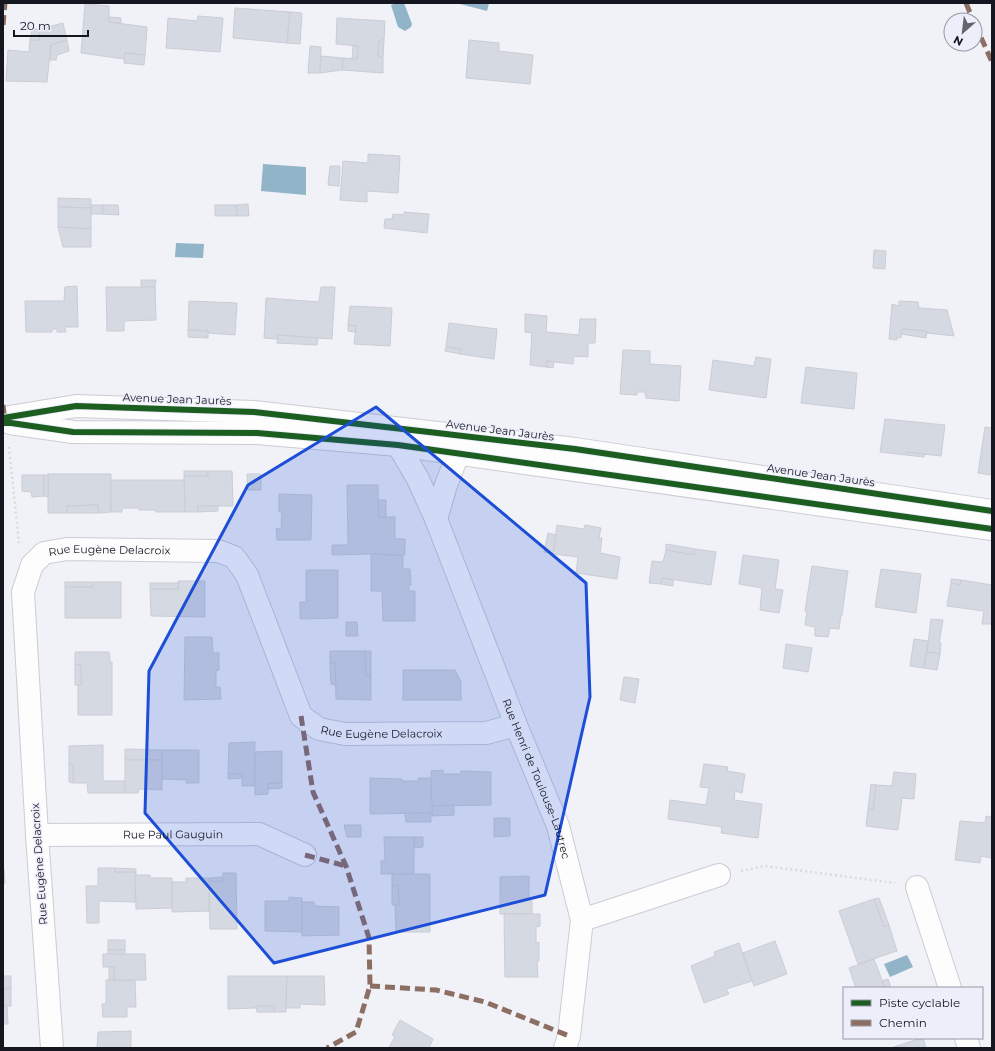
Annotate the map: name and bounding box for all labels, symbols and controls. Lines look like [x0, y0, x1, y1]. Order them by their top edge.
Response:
scale bar [14, 12, 88, 38]
north arrow [943, 12, 983, 52]
text: 20 m [20, 18, 51, 33]
text: N [951, 33, 966, 49]
street label: Avenue Jean Jaurès [122, 390, 232, 408]
street label: Avenue Jean Jaurès [445, 416, 556, 444]
street label: Avenue Jean Jaurès [766, 460, 877, 490]
street label: Rue Eugène Delacroix [47, 541, 171, 559]
street label: Rue Henri de Toulouse-Lautrec [499, 696, 573, 860]
street label: Rue Eugène Delacroix [319, 722, 443, 741]
street label: Rue Eugène Delacroix [28, 803, 50, 925]
street label: Rue Paul Gauguin [123, 827, 223, 842]
legend [843, 987, 983, 1039]
text: Piste cyclable [879, 995, 960, 1010]
text: Chemin [879, 1015, 927, 1030]

